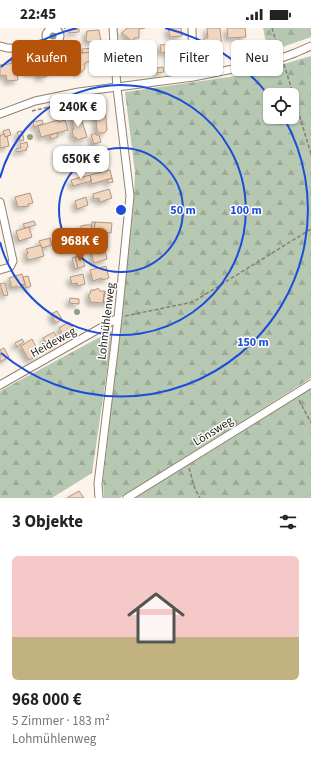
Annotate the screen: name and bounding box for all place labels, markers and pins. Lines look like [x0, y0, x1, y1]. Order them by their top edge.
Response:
pin: 240K € [45, 94, 111, 128]
pin: 650K € [48, 146, 114, 180]
centre of rings [114, 203, 128, 217]
pin: 968K € [47, 228, 113, 262]

